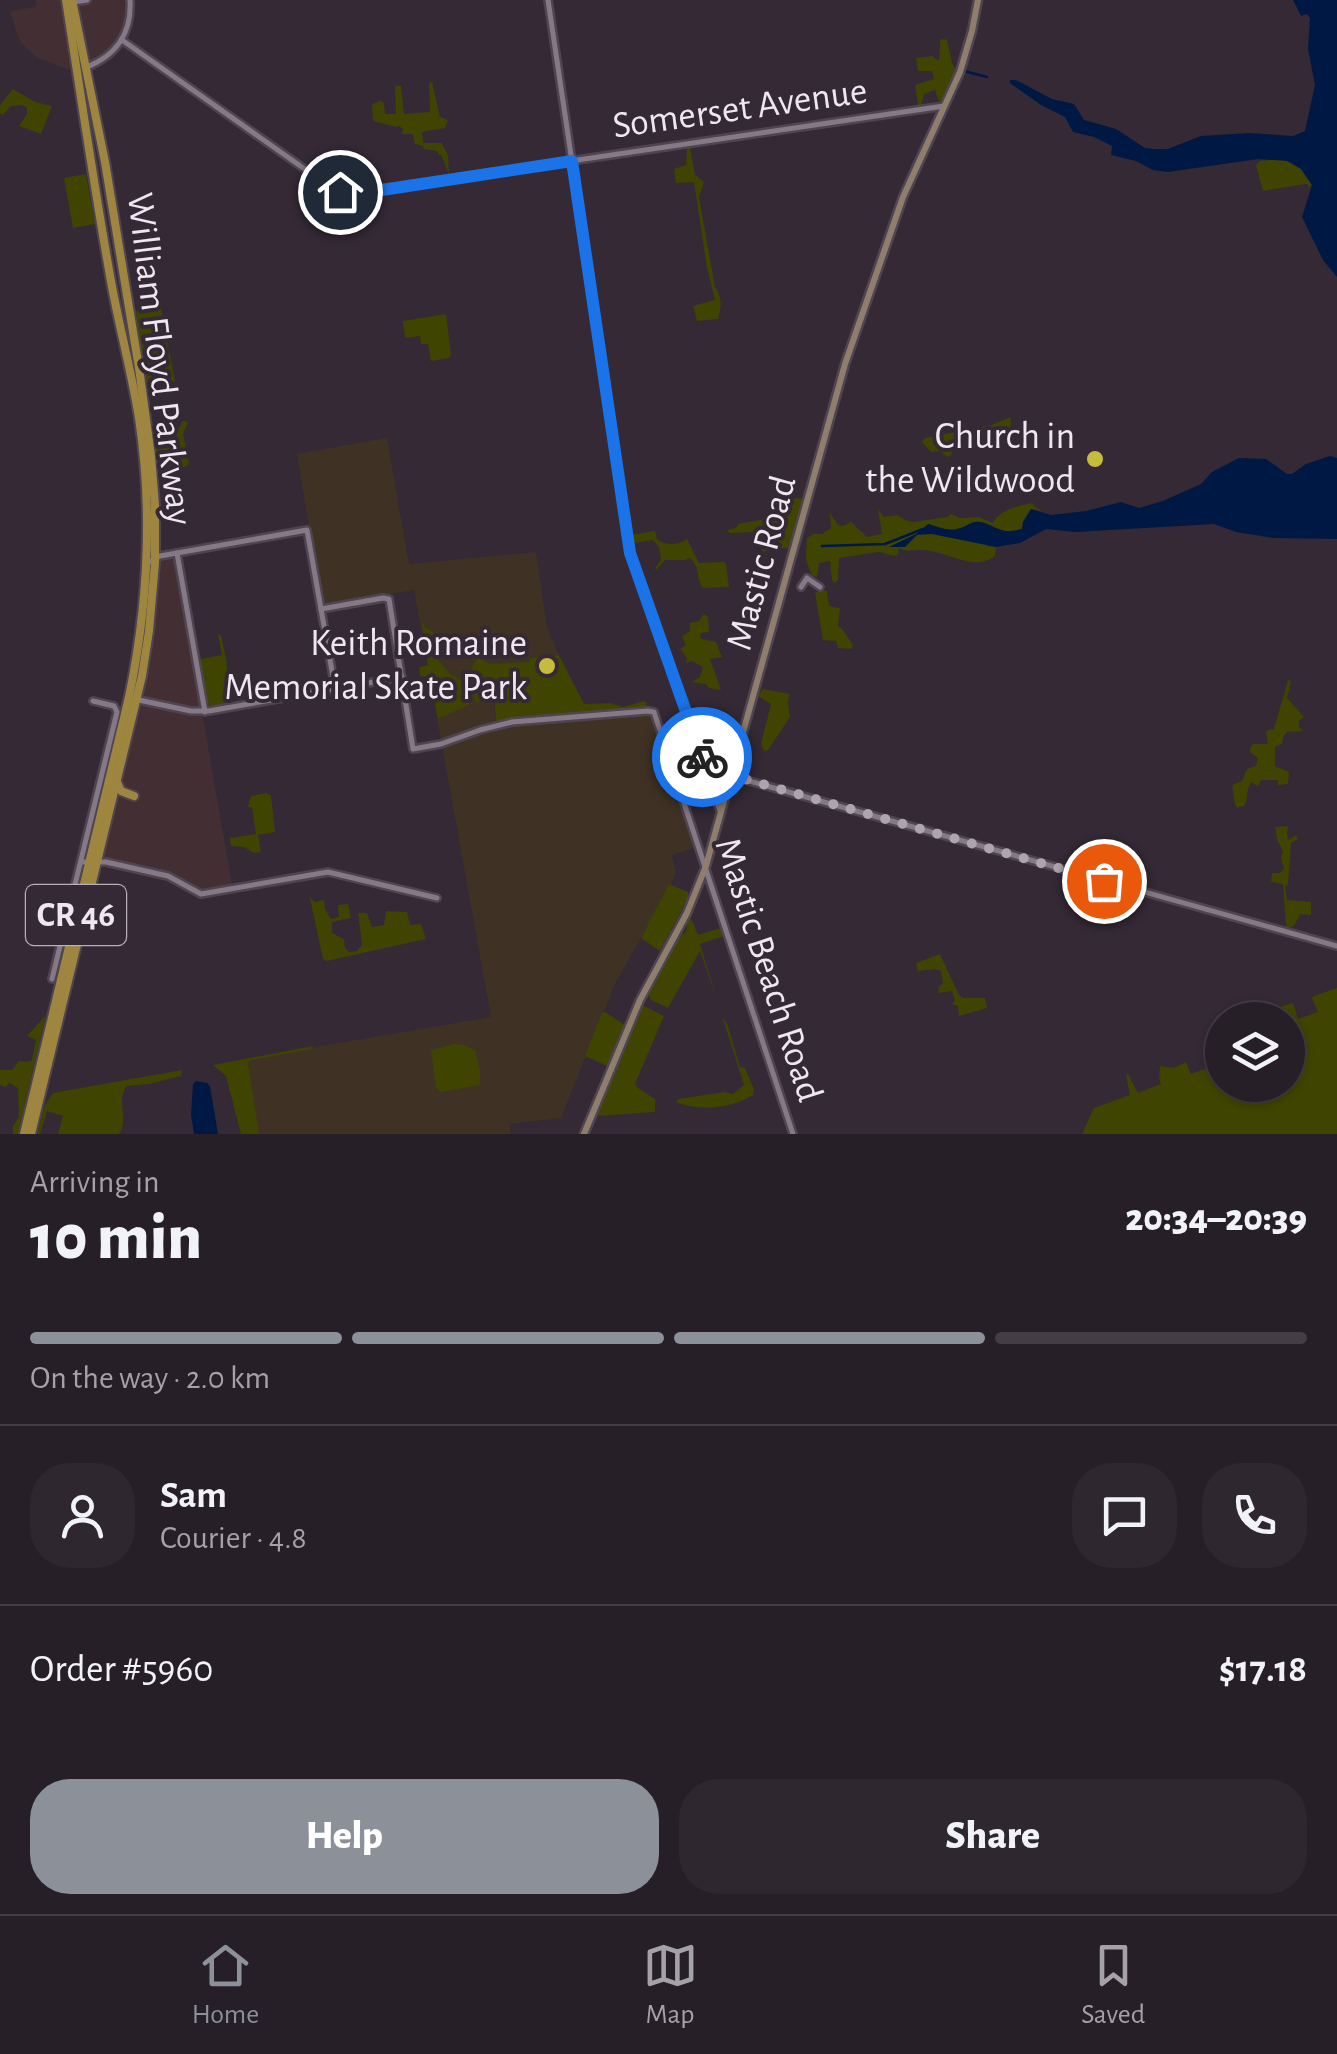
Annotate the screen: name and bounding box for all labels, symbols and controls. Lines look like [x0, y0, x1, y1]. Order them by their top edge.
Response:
street label: Somerset Avenue [610, 72, 870, 146]
pin [298, 150, 383, 235]
icon: home [313, 165, 368, 220]
street label: William Floyd Parkway [120, 191, 198, 527]
place label: Church in the Wildwood [865, 418, 1075, 500]
marker: Church in the Wildwood [1084, 448, 1106, 470]
street label: Mastic Road [720, 472, 804, 654]
place label: Keith Romaine Memorial Skate Park [224, 625, 528, 707]
marker: Keith Romaine Memorial Skate Park [536, 655, 558, 677]
courier [652, 707, 752, 807]
icon: bike [675, 730, 730, 785]
street label: Mastic Beach Road [707, 833, 829, 1107]
pin [1062, 839, 1147, 924]
icon: bag [1077, 854, 1132, 909]
road number: CR 46 [26, 885, 126, 945]
map controls [1205, 1002, 1305, 1102]
button: layers [1205, 1002, 1305, 1102]
text: Arriving in [30, 1166, 159, 1198]
text: 20:34–20:39 [1125, 1200, 1307, 1238]
text: 10 min [30, 1206, 202, 1271]
text: On the way · 2.0 km [30, 1362, 270, 1394]
button: person [30, 1463, 135, 1568]
button: chat [1072, 1463, 1177, 1568]
button: phone [1202, 1463, 1307, 1568]
text: Sam [160, 1477, 227, 1515]
text: Courier · 4.8 [160, 1522, 307, 1554]
text: Order #5960 [30, 1651, 213, 1689]
text: $17.18 [1219, 1651, 1307, 1689]
button: Help [30, 1779, 659, 1894]
button: Share [679, 1779, 1307, 1894]
tab: Home [192, 1938, 259, 2032]
tab: Map [643, 1938, 698, 2032]
tab: Saved [1081, 1938, 1145, 2032]

